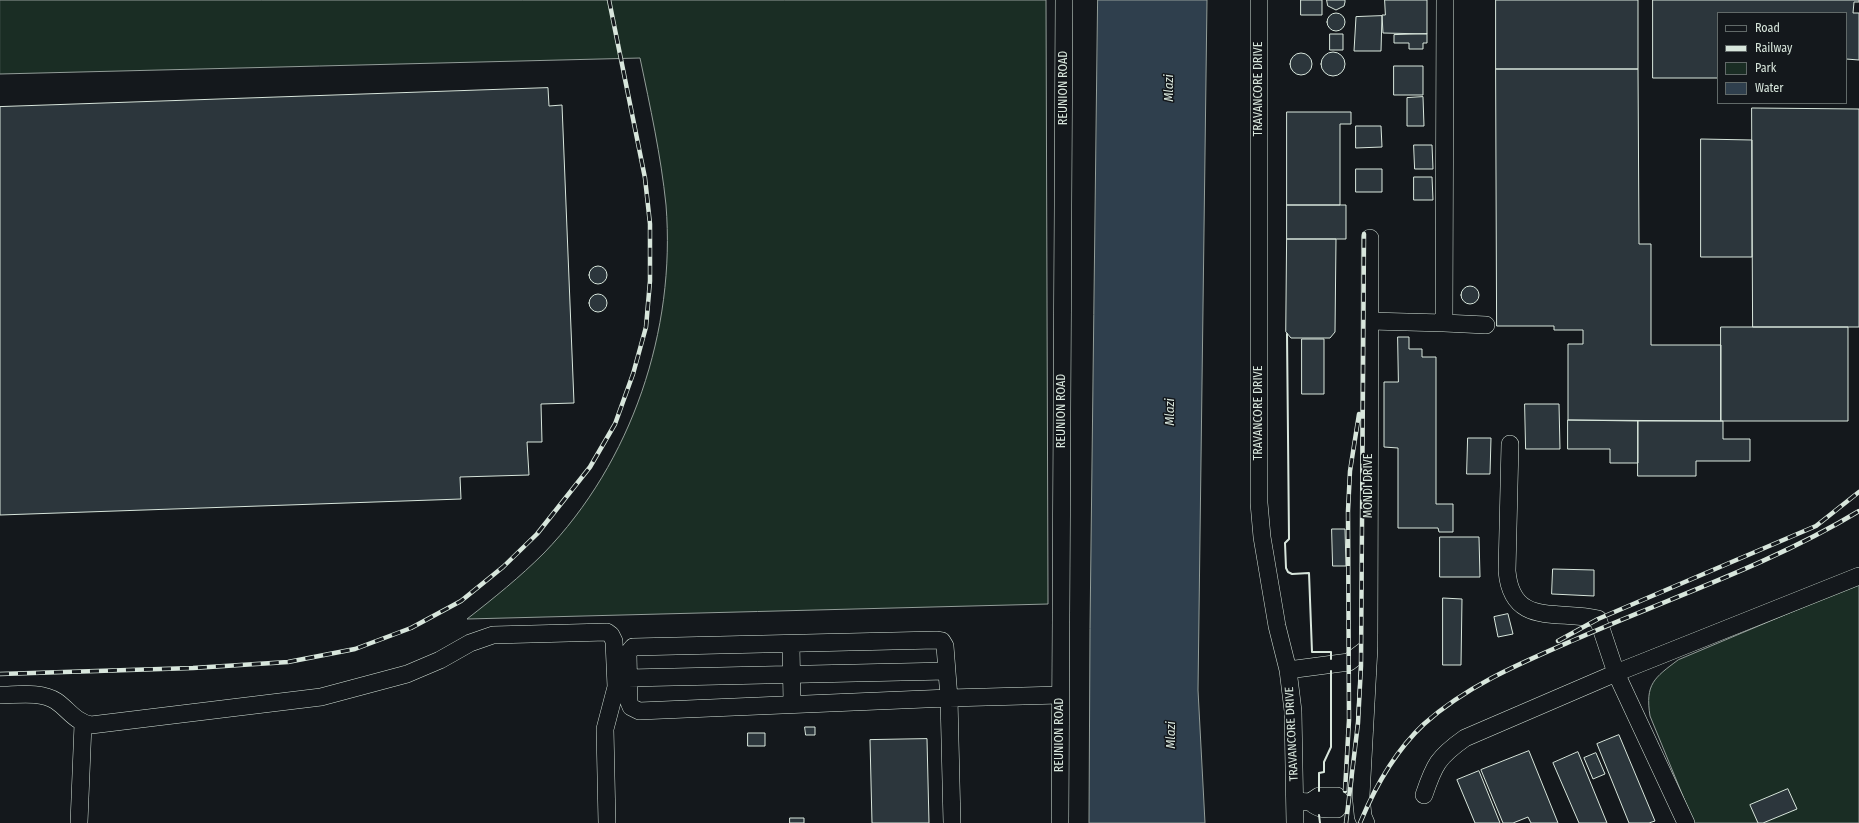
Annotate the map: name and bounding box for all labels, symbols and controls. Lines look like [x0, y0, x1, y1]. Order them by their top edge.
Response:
legend [1717, 12, 1847, 104]
text: Road [1755, 21, 1780, 35]
text: Railway [1755, 41, 1792, 55]
street label: TRAVANCORE DRIVE [1252, 42, 1266, 136]
street label: REUNION ROAD [1057, 51, 1071, 125]
text: Park [1755, 61, 1776, 75]
water label: Mlazi [1161, 74, 1177, 102]
text: Water [1755, 81, 1783, 95]
street label: TRAVANCORE DRIVE [1252, 366, 1266, 460]
street label: REUNION ROAD [1055, 374, 1069, 448]
water label: Mlazi [1162, 398, 1178, 426]
street label: MONDI DRIVE [1362, 454, 1376, 518]
street label: TRAVANCORE DRIVE [1282, 686, 1302, 782]
street label: REUNION ROAD [1053, 698, 1067, 772]
water label: Mlazi [1163, 721, 1179, 749]

